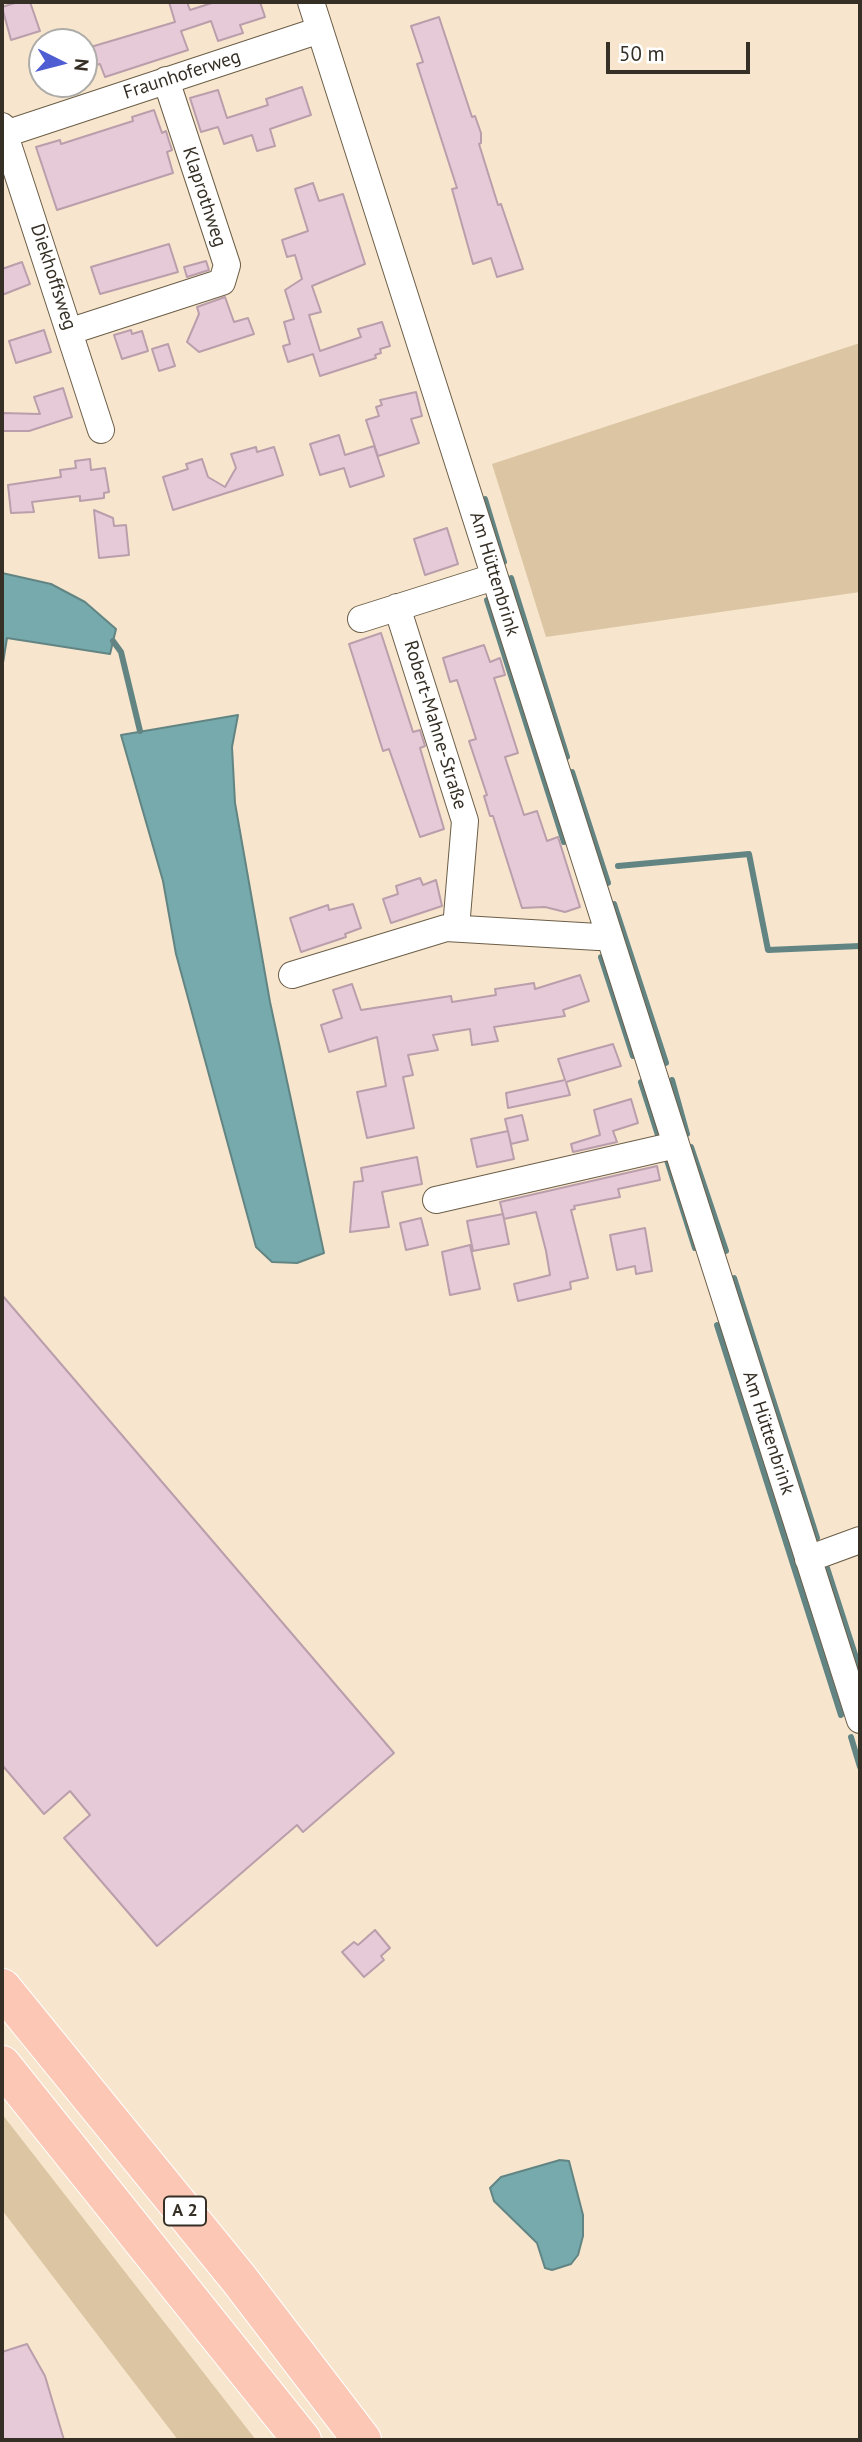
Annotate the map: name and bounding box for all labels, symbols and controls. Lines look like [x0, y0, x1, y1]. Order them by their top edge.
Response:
north arrow [28, 28, 98, 98]
scale bar [610, 28, 754, 72]
text: 50 m [619, 40, 665, 67]
street label: Fraunhoferweg [120, 45, 244, 105]
text: N [69, 58, 94, 72]
street label: Klaprothweg [177, 144, 231, 250]
street label: Diekhoffsweg [25, 221, 81, 333]
street label: Am Hüttenbrink [464, 509, 524, 639]
street label: Robert-Mahne-Straße [398, 638, 472, 812]
street label: Am Hüttenbrink [737, 1368, 799, 1498]
road number: A 2 [164, 2196, 206, 2225]

